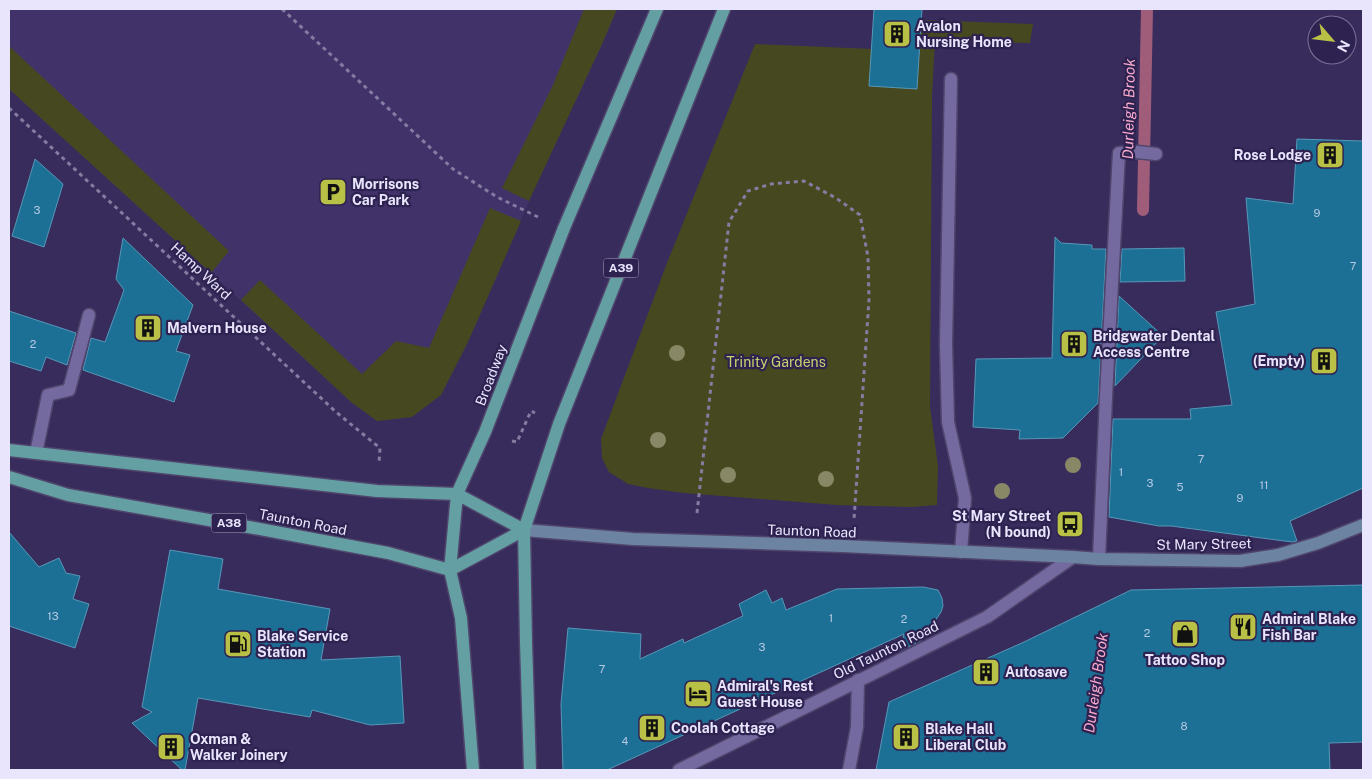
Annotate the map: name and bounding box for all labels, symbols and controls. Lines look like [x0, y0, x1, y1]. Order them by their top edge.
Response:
north arrow [1307, 15, 1357, 65]
place label: Avalon Nursing Home [916, 18, 1012, 50]
building icon: Avalon Nursing Home [882, 19, 912, 49]
text: N [1334, 38, 1353, 55]
water label: Durleigh Brook [1119, 58, 1138, 160]
building icon: Rose Lodge [1315, 140, 1345, 170]
place label: Rose Lodge [1234, 147, 1311, 163]
place label: Morrisons Car Park [352, 176, 419, 208]
parking icon: Morrisons Car Park [318, 177, 348, 207]
house number: 3 [34, 204, 41, 216]
house number: 9 [1314, 207, 1321, 219]
street label: Hamp Ward [168, 239, 234, 303]
road number: A39 [604, 258, 638, 278]
house number: 7 [1350, 260, 1357, 272]
building icon: Malvern House [133, 313, 163, 343]
place label: Malvern House [167, 320, 267, 336]
place label: Bridgwater Dental Access Centre [1093, 328, 1215, 360]
building icon: Bridgwater Dental Access Centre [1059, 329, 1089, 359]
house number: 2 [30, 338, 37, 350]
street label: Broadway [472, 342, 510, 408]
building icon: (Empty) [1309, 346, 1339, 376]
place label: (Empty) [1253, 353, 1305, 369]
park label: Trinity Gardens [726, 354, 826, 370]
house number: 7 [1198, 453, 1205, 465]
house number: 1 [1119, 466, 1123, 478]
house number: 3 [1147, 477, 1154, 489]
house number: 11 [1260, 479, 1268, 491]
house number: 5 [1176, 481, 1184, 493]
house number: 9 [1237, 492, 1244, 504]
street label: Taunton Road [258, 506, 348, 538]
place label: St Mary Street (N bound) [952, 508, 1051, 540]
bus stop icon: St Mary Street (N bound) [1055, 509, 1085, 539]
road number: A38 [212, 514, 246, 532]
street label: Taunton Road [767, 521, 857, 541]
street label: St Mary Street [1156, 535, 1252, 553]
house number: 13 [47, 610, 59, 622]
place label: Admiral Blake Fish Bar [1262, 611, 1356, 643]
house number: 1 [829, 612, 833, 624]
restaurant icon: Admiral Blake Fish Bar [1228, 612, 1258, 642]
house number: 2 [901, 613, 908, 625]
street label: Old Taunton Road [831, 618, 941, 682]
shop icon: Tattoo Shop [1170, 619, 1200, 649]
house number: 2 [1144, 627, 1151, 639]
place label: Blake Service Station [257, 628, 348, 660]
fuel station icon: Blake Service Station [223, 629, 253, 659]
water label: Durleigh Brook [1080, 631, 1111, 734]
house number: 3 [759, 641, 766, 653]
place label: Tattoo Shop [1145, 652, 1225, 668]
building icon: Autosave [971, 657, 1001, 687]
house number: 7 [599, 663, 606, 675]
place label: Autosave [1005, 664, 1067, 680]
place label: Admiral's Rest Guest House [717, 678, 814, 710]
hotel icon: Admiral's Rest Guest House [683, 679, 713, 709]
building icon: Coolah Cottage [637, 713, 667, 743]
place label: Coolah Cottage [671, 720, 775, 736]
house number: 8 [1180, 720, 1188, 732]
place label: Blake Hall Liberal Club [925, 721, 1006, 753]
building icon: Blake Hall Liberal Club [891, 722, 921, 752]
place label: Oxman & Walker Joinery [190, 731, 288, 763]
building icon: Oxman & Walker Joinery [156, 732, 186, 762]
house number: 4 [622, 735, 629, 747]

